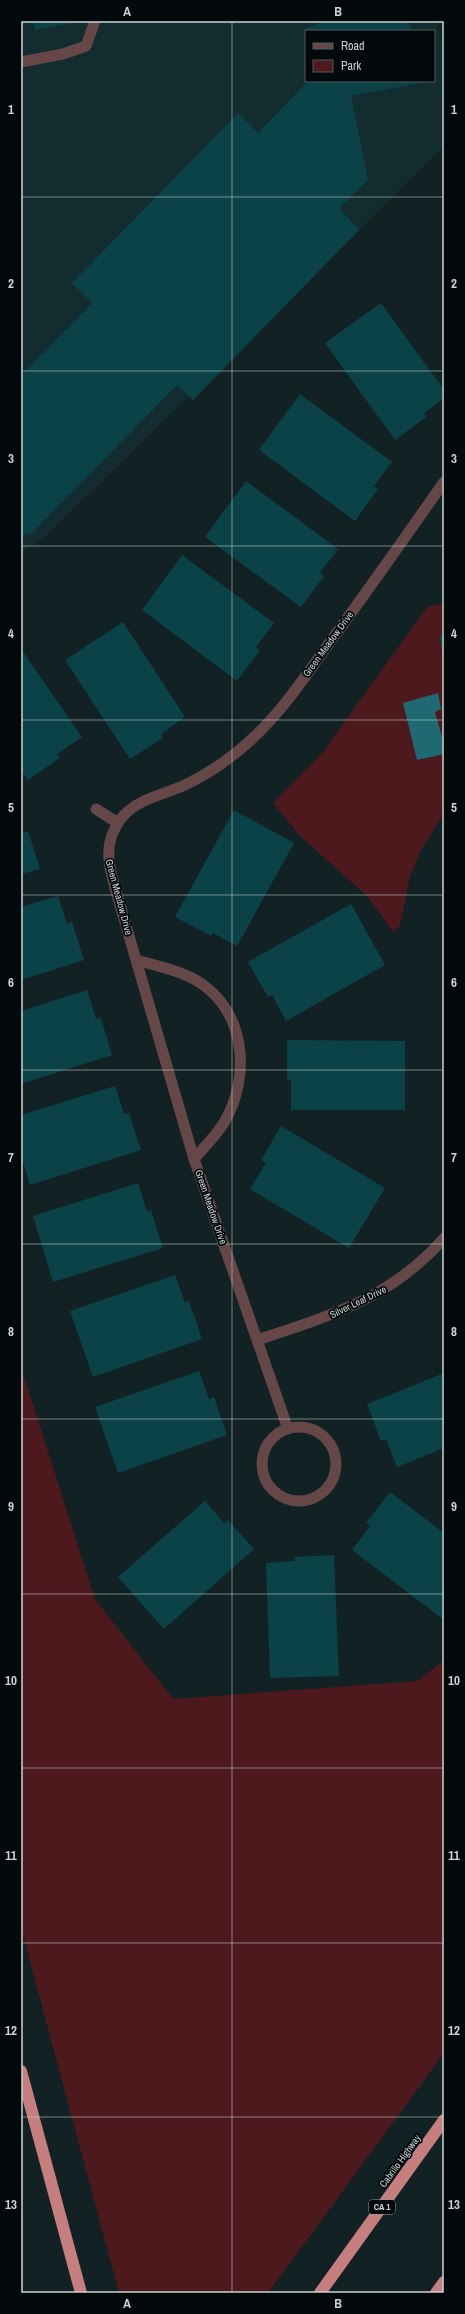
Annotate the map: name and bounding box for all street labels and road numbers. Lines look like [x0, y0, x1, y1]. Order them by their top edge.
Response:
street label: Green Meadow Drive [300, 608, 356, 679]
street label: Green Meadow Drive [103, 858, 135, 937]
street label: Green Meadow Drive [192, 1168, 230, 1246]
street label: Silver Leaf Drive [328, 1283, 389, 1321]
street label: Cabrillo Highway [376, 2131, 424, 2190]
road number: CA 1 [369, 2200, 395, 2214]

